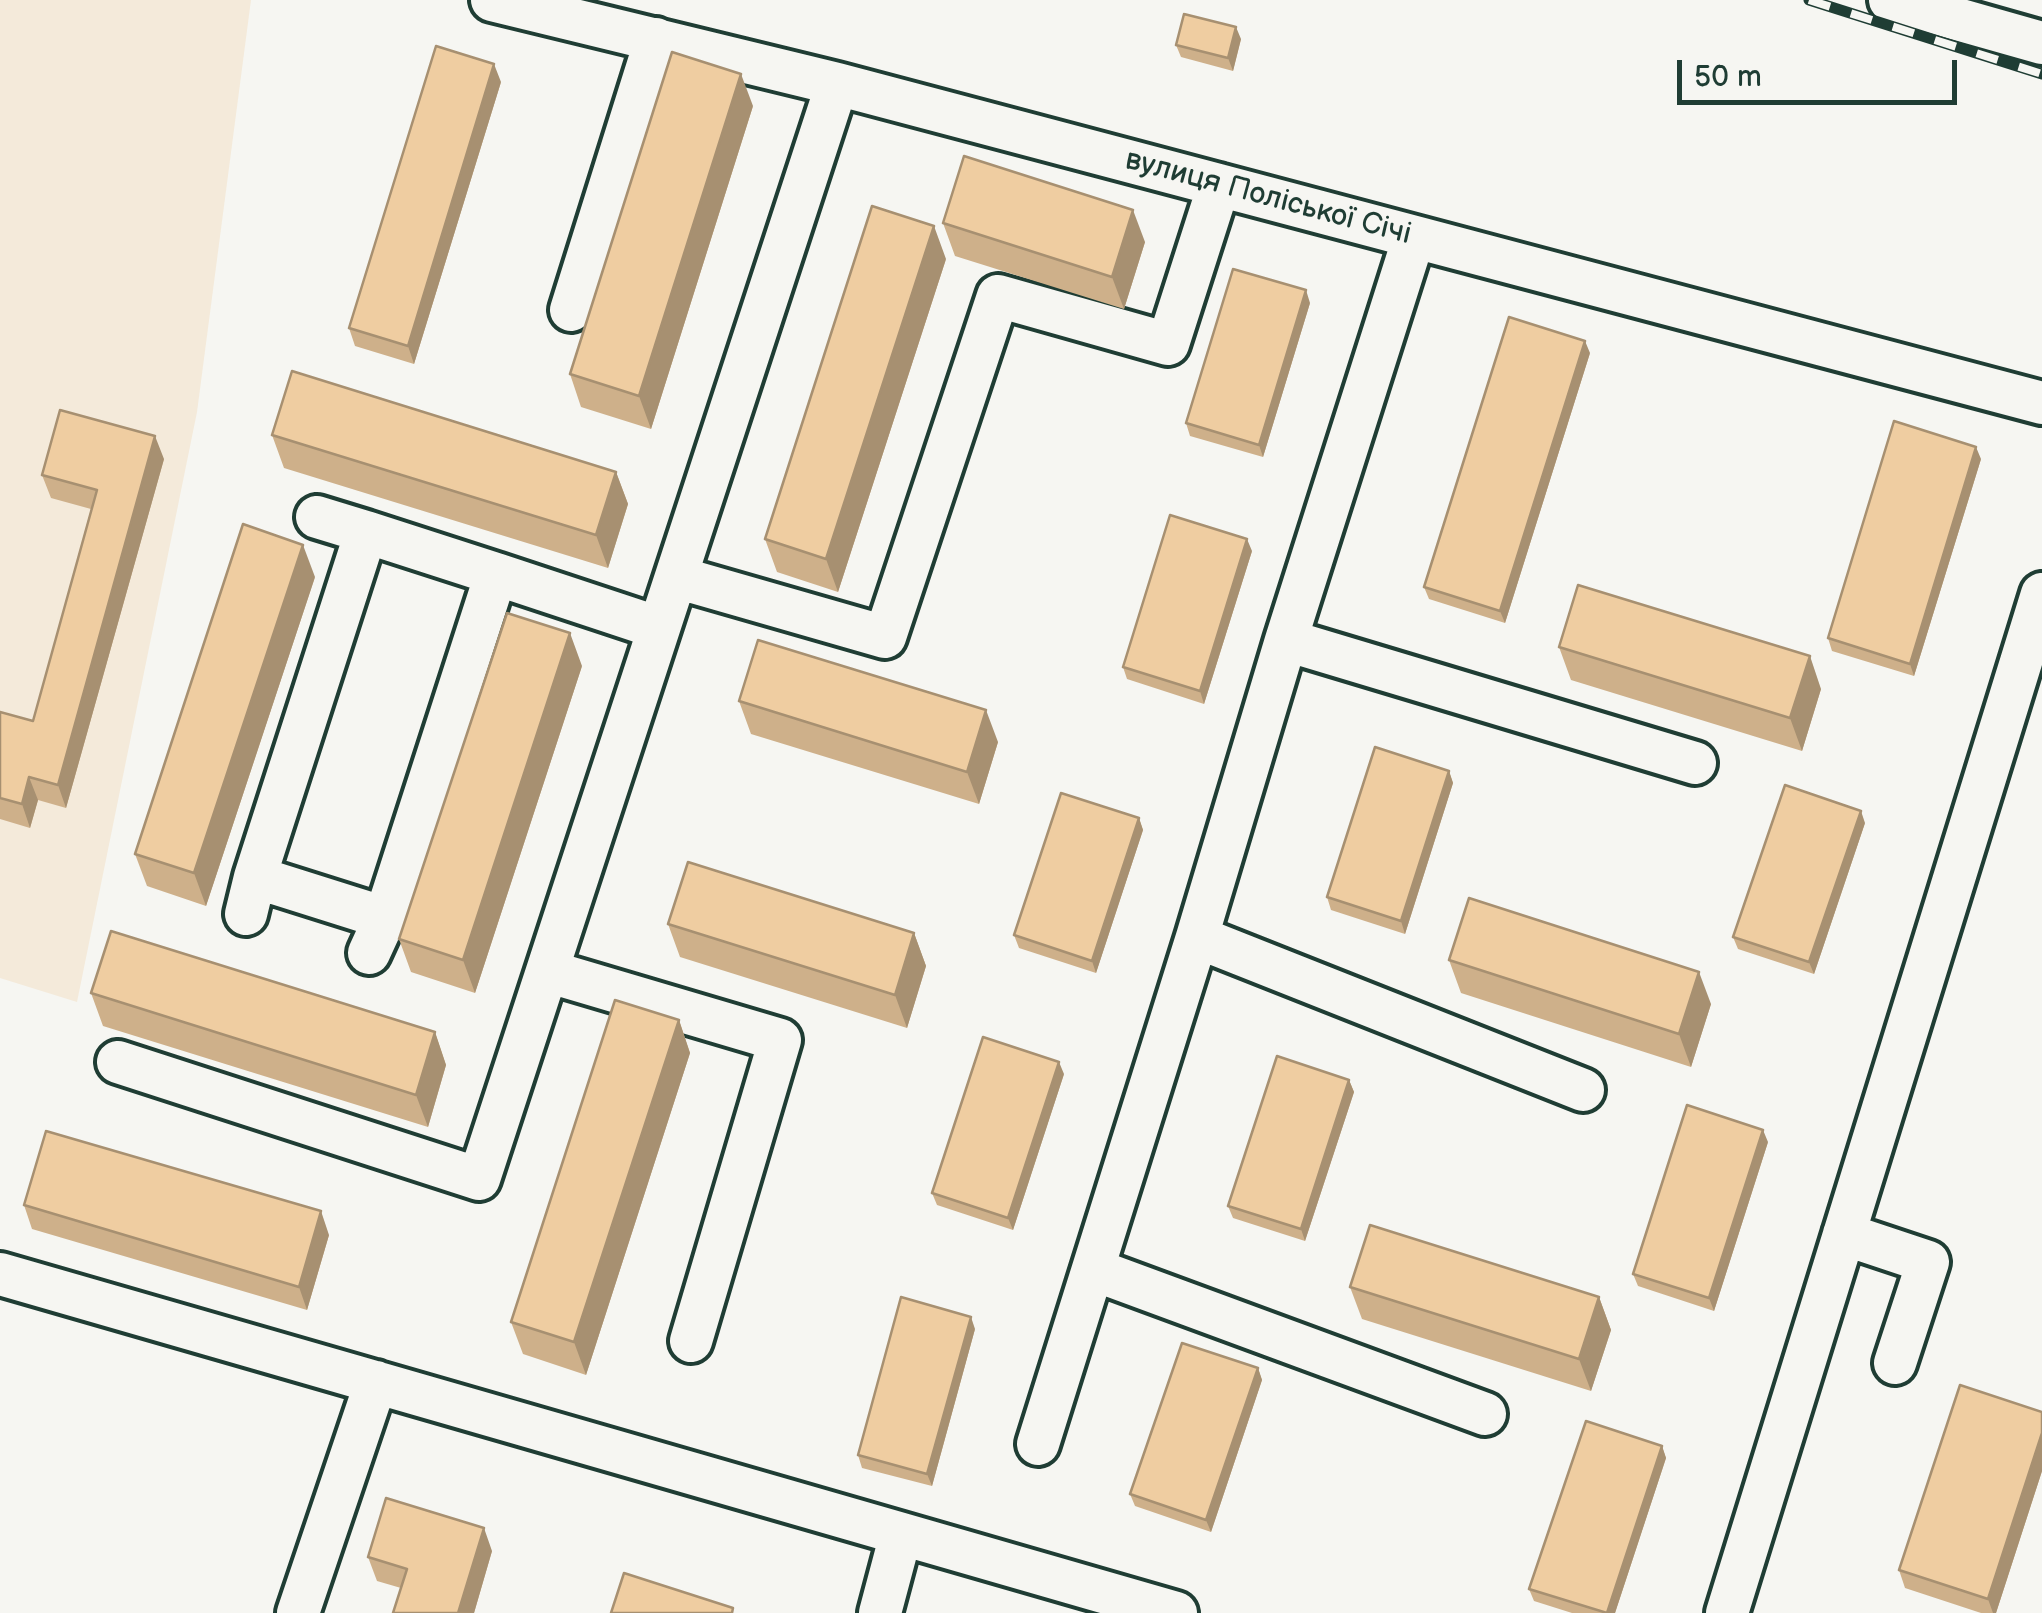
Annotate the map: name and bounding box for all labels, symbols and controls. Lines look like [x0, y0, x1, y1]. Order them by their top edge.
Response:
scale bar [1682, 40, 1962, 102]
text: 50 m [1694, 59, 1762, 95]
street label: вулиця Поліської Січі [1121, 143, 1415, 253]

